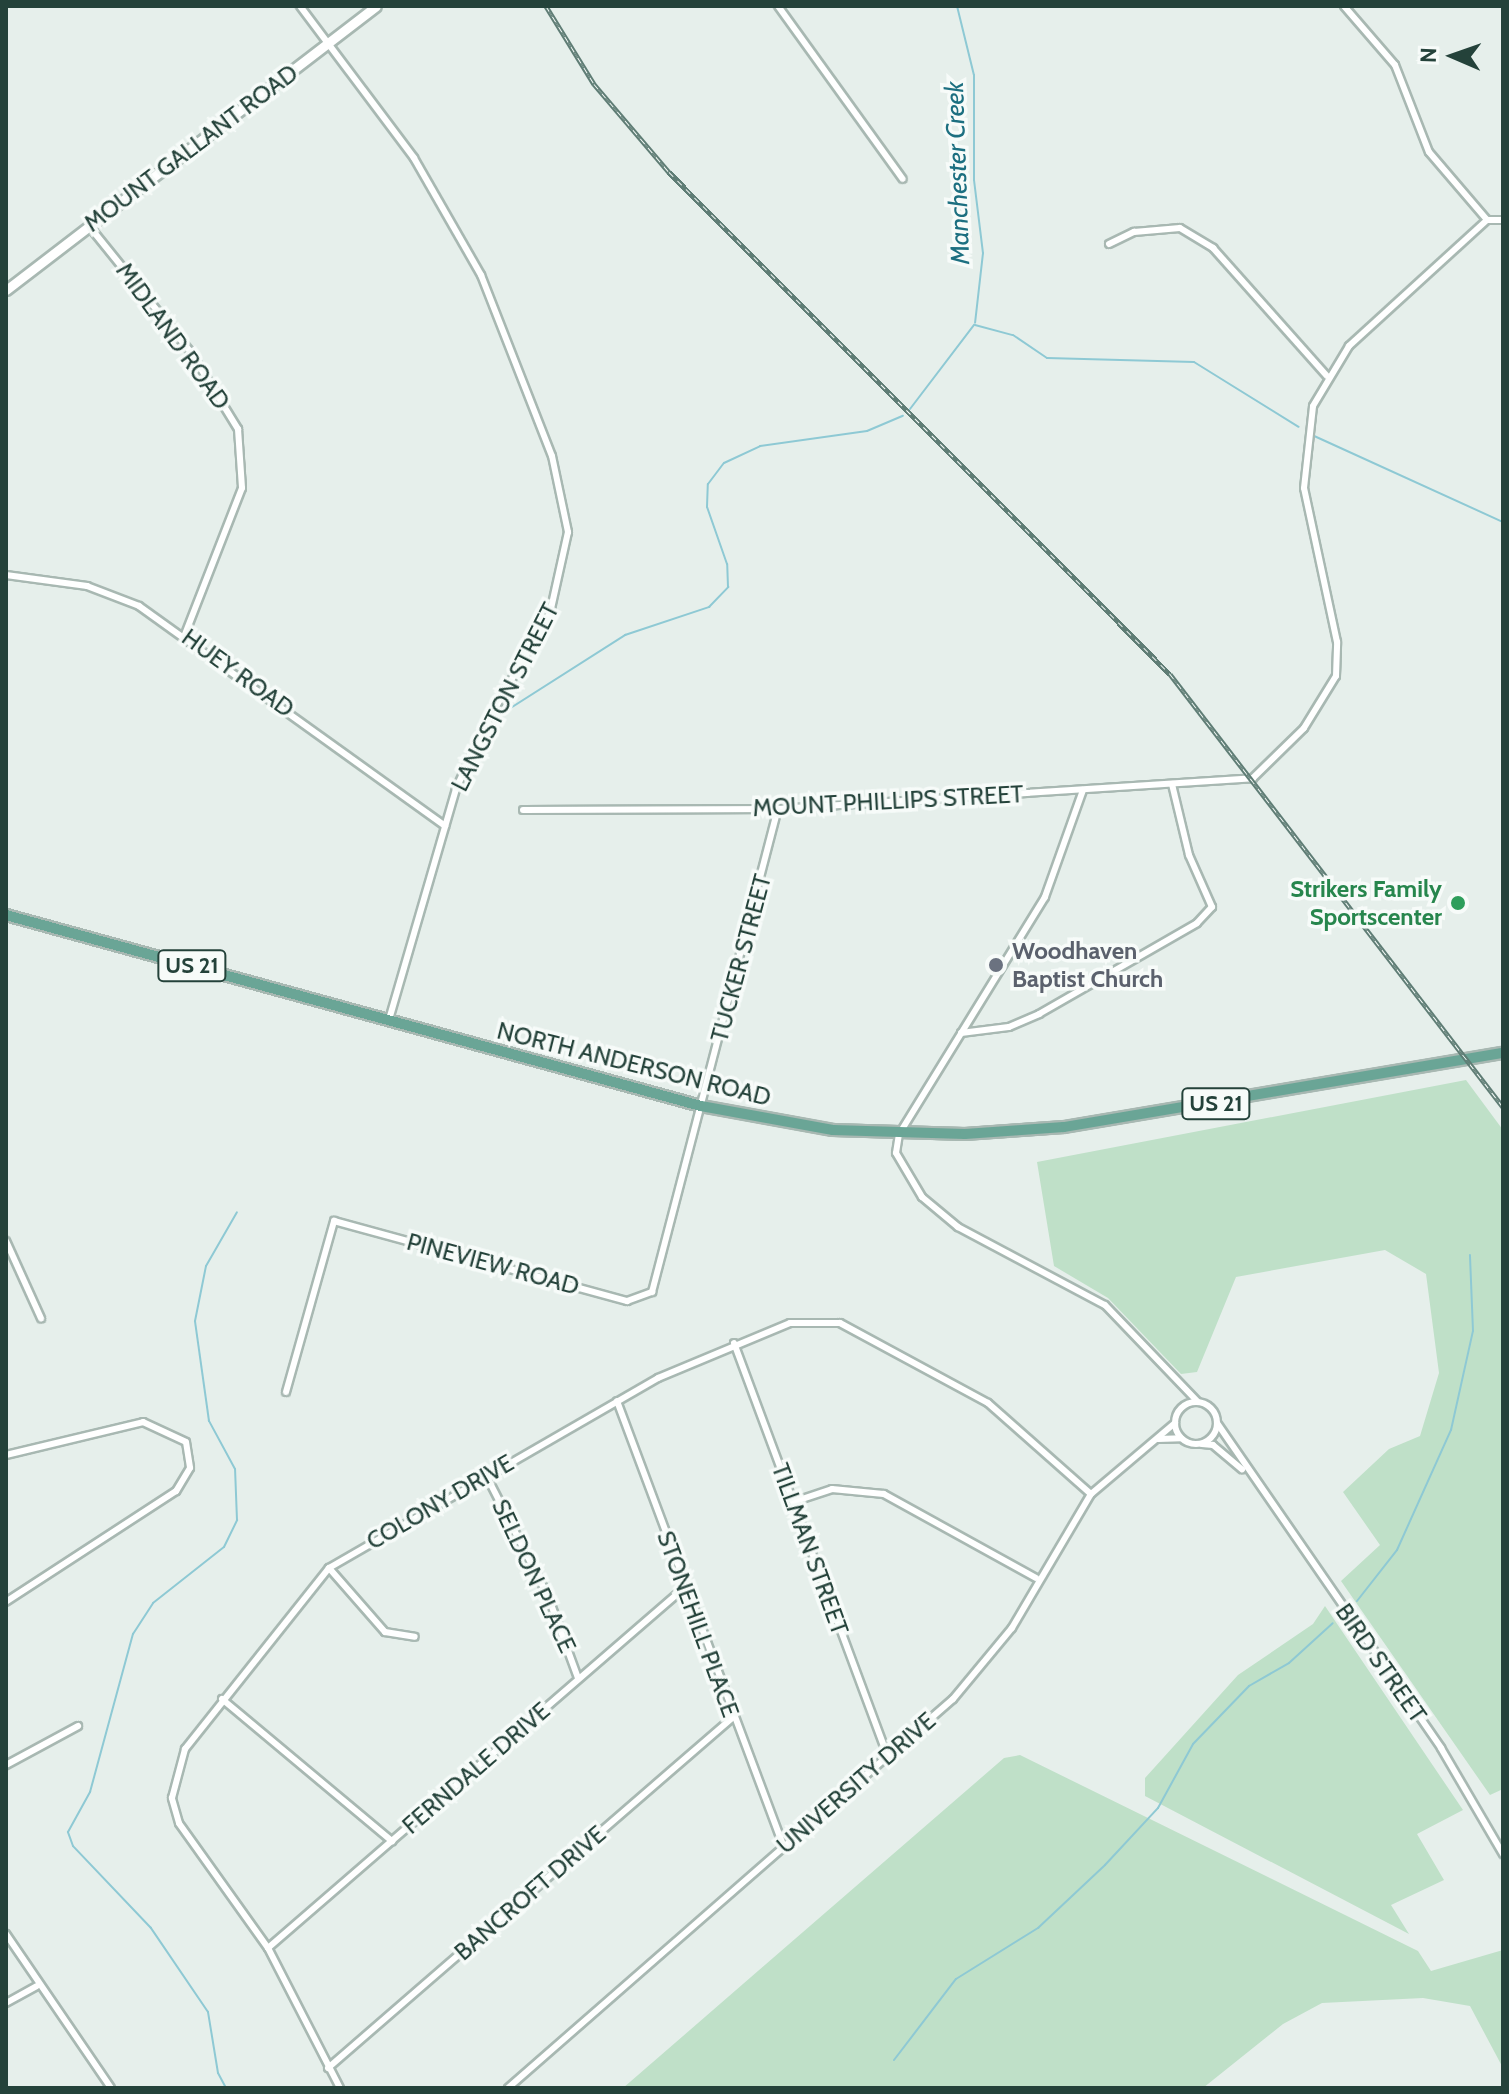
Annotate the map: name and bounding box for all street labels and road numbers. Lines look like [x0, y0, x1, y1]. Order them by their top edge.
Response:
street label: MOUNT GALLANT ROAD [78, 58, 304, 238]
street label: MIDLAND ROAD [110, 257, 236, 415]
street label: LANGSTON STREET [445, 598, 565, 796]
street label: HUEY ROAD [176, 623, 300, 723]
street label: MOUNT PHILLIPS STREET [752, 780, 1024, 822]
street label: TUCKER STREET [705, 871, 777, 1045]
road number: US 21 [156, 948, 228, 984]
street label: NORTH ANDERSON ROAD [494, 1016, 774, 1112]
road number: US 21 [1180, 1086, 1252, 1122]
street label: PINEVIEW ROAD [404, 1227, 582, 1301]
street label: COLONY DRIVE [361, 1448, 519, 1556]
street label: TILLMAN STREET [766, 1459, 854, 1639]
street label: SELDON PLACE [486, 1495, 582, 1657]
street label: STONEHILL PLACE [651, 1527, 745, 1721]
street label: BIRD STREET [1330, 1598, 1432, 1728]
street label: FERNDALE DRIVE [396, 1696, 556, 1840]
street label: UNIVERSITY DRIVE [771, 1706, 941, 1860]
street label: BANCROFT DRIVE [449, 1820, 611, 1966]

